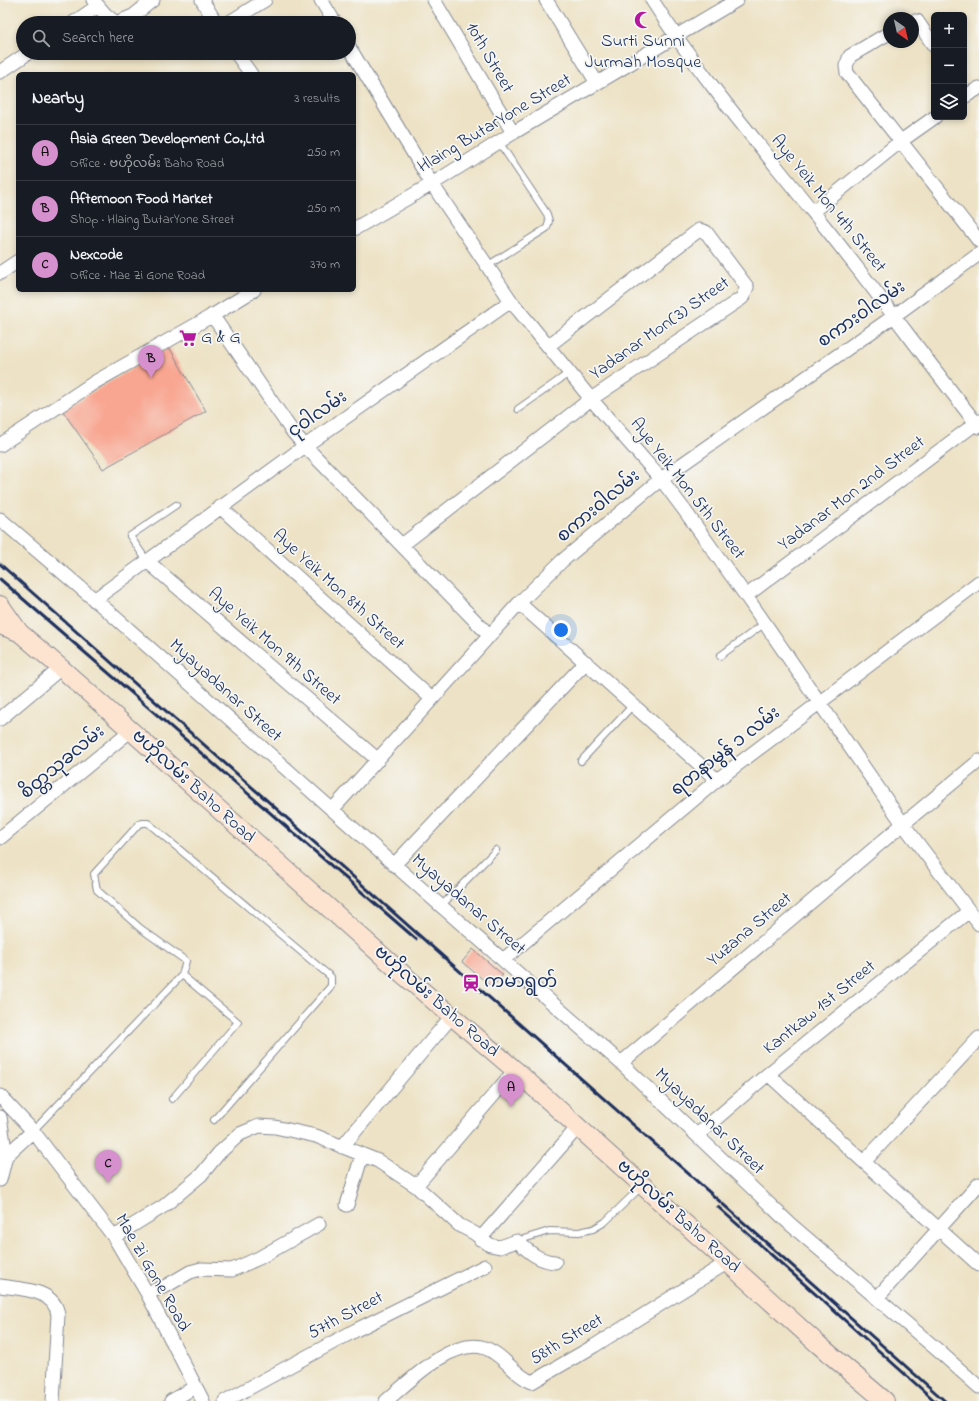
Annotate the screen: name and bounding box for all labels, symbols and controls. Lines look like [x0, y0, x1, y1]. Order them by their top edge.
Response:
mosque icon: Surti Sunni Jurmah Mosque [633, 10, 653, 30]
north arrow [883, 12, 919, 48]
map controls [931, 12, 967, 120]
button: + [931, 12, 967, 48]
search box [16, 16, 356, 60]
street label: 10th Street [458, 18, 520, 98]
icon: search [30, 27, 52, 49]
text: Search here [62, 27, 134, 49]
place label: Surti Sunni Jurmah Mosque [585, 29, 702, 76]
button: − [931, 48, 967, 84]
street label: Hlaing ButarYone Street [413, 68, 577, 181]
button: layers [931, 84, 967, 120]
text: Nearby [32, 86, 84, 111]
text: 3 results [294, 89, 340, 108]
text: Asia Green Development Co.,Ltd [70, 128, 264, 150]
street label: Aye Yeik Mon 4th Street [764, 129, 892, 279]
text: A [41, 143, 49, 162]
text: 250 m [307, 143, 340, 162]
text: Office · ဗဟိုလမ်း Baho Road [70, 154, 224, 173]
text: Afternoon Food Market [70, 188, 213, 210]
text: B [41, 199, 49, 218]
text: 250 m [307, 199, 340, 218]
text: Shop · Hlaing ButarYone Street [70, 210, 234, 229]
text: Nexcode [70, 244, 123, 266]
text: C [41, 255, 49, 274]
text: 370 m [310, 255, 340, 274]
text: Office · Mae Zi Gone Road [70, 266, 205, 285]
street label: Yadanar Mon(3) Street [585, 271, 735, 387]
street label: စကား၀ါလမ်း [812, 273, 911, 355]
place label: G & G [201, 325, 241, 351]
supermarket icon: G & G [178, 328, 198, 348]
pin: B [138, 345, 164, 378]
street label: ငုဝါလမ်း [282, 383, 353, 445]
street label: Aye Yeik Mon 5th Street [623, 412, 751, 566]
street label: Yadanar Mon 2nd Street [773, 430, 931, 558]
street label: စကား၀ါလမ်း [550, 463, 646, 550]
street label: Aye Yeik Mon 8th Street [266, 523, 410, 657]
street label: Aye Yeik Mon 9th Street [202, 582, 346, 712]
your location [551, 620, 571, 640]
street label: Myayadanar Street [163, 633, 287, 749]
street label: ရတနာမွန် ၁ လမ်း [665, 699, 786, 803]
street label: စိတ္တသုခလမ်း [13, 717, 111, 806]
street label: ဗဟိုလမ်း Baho Road [125, 722, 263, 850]
street label: Myayadanar Street [405, 848, 531, 962]
street label: Yuzana Street [702, 887, 798, 973]
street label: ဗဟိုလမ်း Baho Road [367, 938, 506, 1064]
street label: Kantkaw 1st Street [758, 954, 882, 1062]
place label: ကမာရွတ် [484, 968, 557, 996]
station icon: ကမာရွတ် [461, 973, 481, 993]
street label: Myayadanar Street [648, 1063, 770, 1181]
pin: A [498, 1074, 524, 1107]
pin: C [95, 1150, 121, 1183]
street label: ဗဟိုလမ်း Baho Road [610, 1152, 748, 1280]
street label: Mae Zi Gone Road [108, 1209, 196, 1337]
street label: 57th Street [304, 1285, 388, 1347]
street label: 58th Street [525, 1308, 609, 1372]

